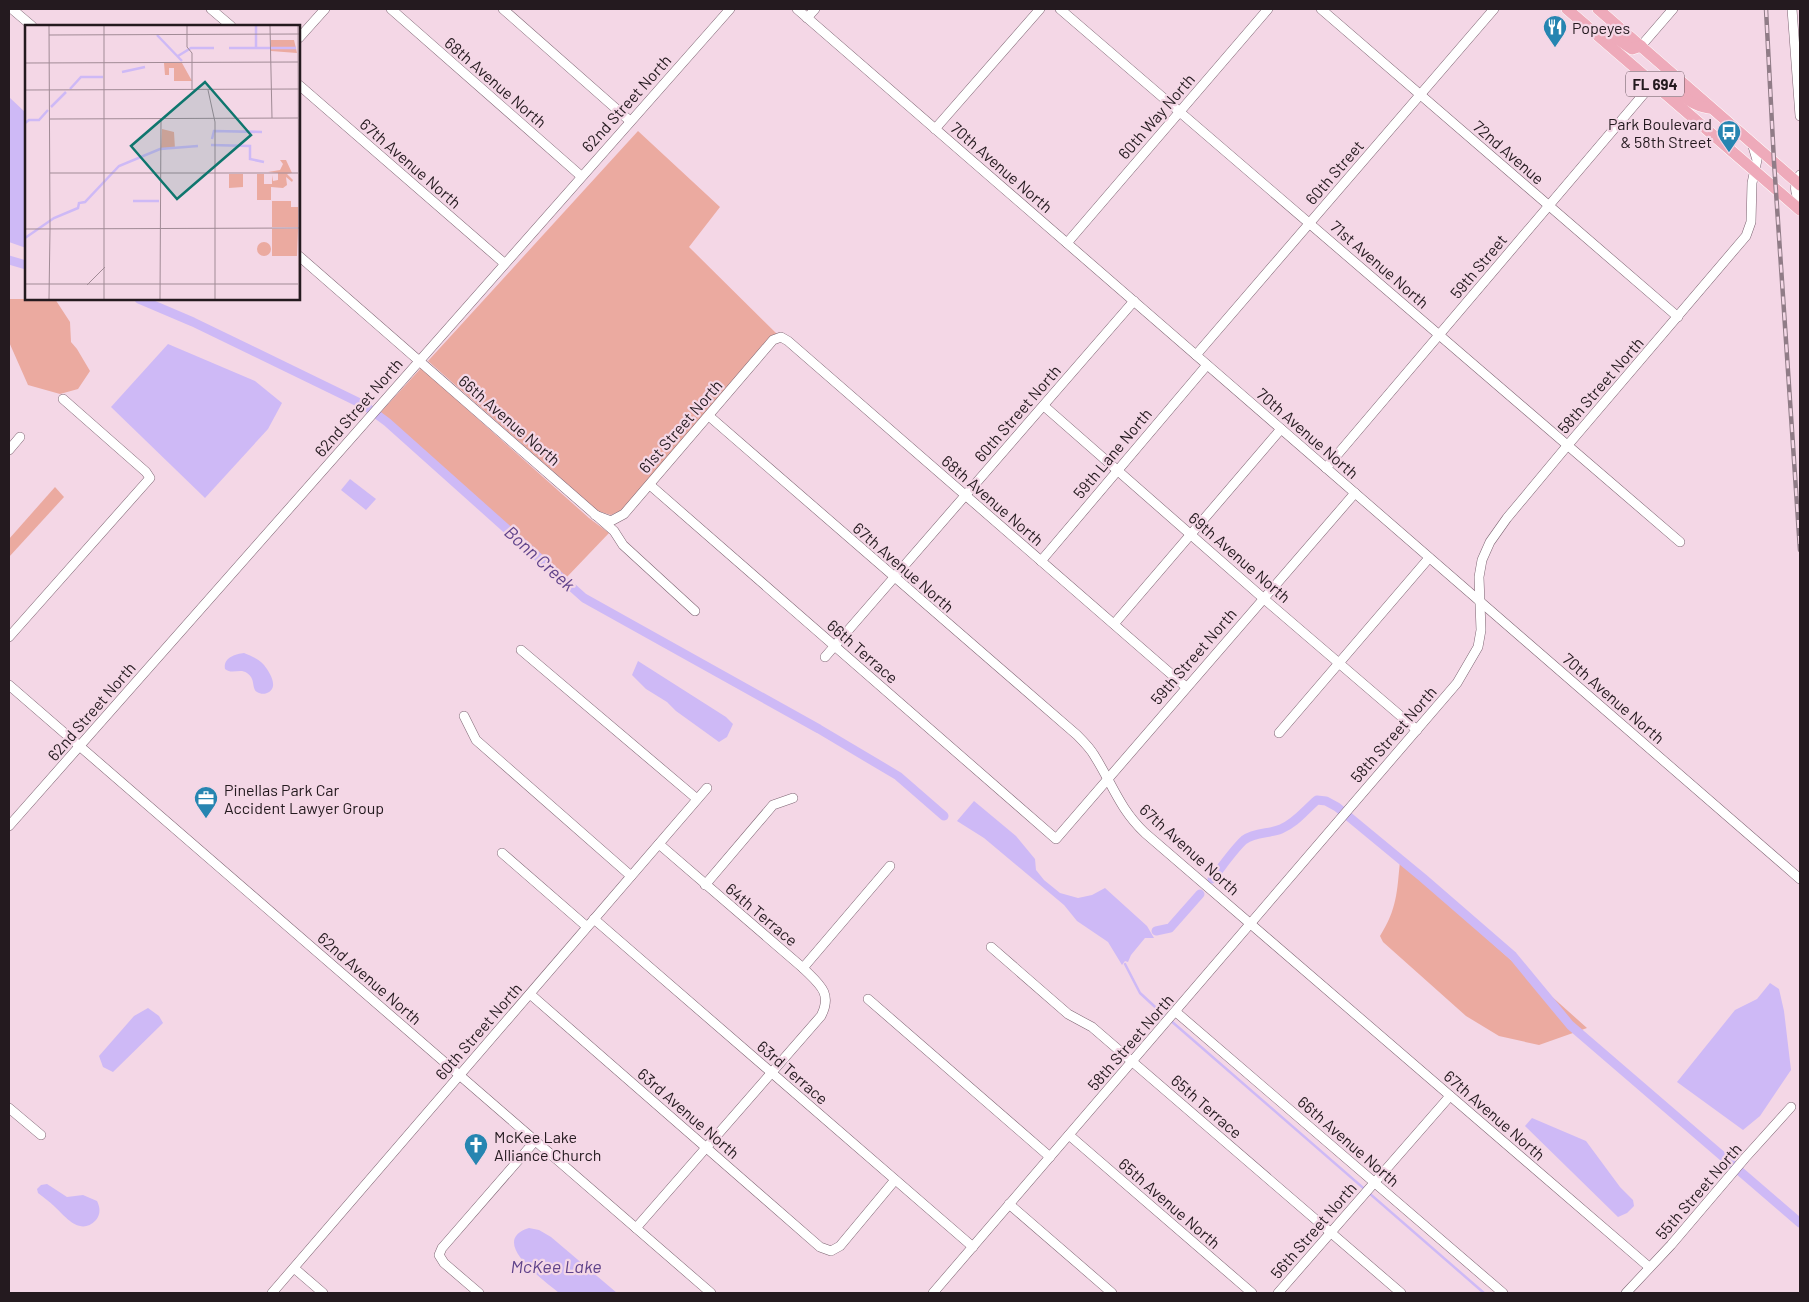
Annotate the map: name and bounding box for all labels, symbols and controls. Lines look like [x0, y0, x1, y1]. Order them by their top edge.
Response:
restaurant icon: Popeyes [1542, 14, 1568, 48]
place label: Popeyes [1572, 18, 1630, 37]
inset map [25, 25, 300, 300]
street label: 68th Avenue North [441, 33, 551, 131]
street label: 62nd Street North [577, 50, 675, 156]
street label: 60th Way North [1114, 69, 1198, 163]
road number: FL 694 [1626, 72, 1684, 96]
street label: 67th Avenue North [357, 114, 465, 212]
place label: Park Boulevard & 58th Street [1608, 114, 1712, 151]
street label: 72nd Avenue [1470, 116, 1548, 188]
street label: 70th Avenue North [947, 118, 1057, 216]
bus stop icon: Park Boulevard & 58th Street [1716, 119, 1742, 153]
street label: 60th Street [1301, 136, 1367, 208]
street label: 71st Avenue North [1327, 216, 1433, 312]
street label: 59th Street [1446, 230, 1510, 302]
street label: 58th Street North [1553, 333, 1647, 437]
street label: 62nd Street North [310, 354, 406, 460]
street label: 60th Street North [970, 361, 1064, 465]
street label: 66th Avenue North [455, 371, 565, 469]
street label: 61st Street North [634, 376, 726, 476]
street label: 70th Avenue North [1253, 384, 1363, 482]
street label: 59th Lane North [1069, 404, 1155, 502]
street label: 68th Avenue North [938, 451, 1048, 549]
street label: 69th Avenue North [1185, 508, 1295, 606]
street label: 67th Avenue North [850, 518, 958, 616]
water label: Bonn Creek [500, 521, 580, 595]
street label: 59th Street North [1146, 604, 1240, 708]
street label: 66th Terrace [824, 615, 902, 687]
street label: 70th Avenue North [1559, 649, 1669, 747]
street label: 62nd Street North [43, 658, 139, 764]
street label: 58th Street North [1346, 682, 1440, 786]
place label: Pinellas Park Car Accident Lawyer Group [224, 780, 384, 817]
office icon: Pinellas Park Car Accident Lawyer Group [193, 785, 219, 819]
street label: 67th Avenue North [1136, 799, 1244, 899]
street label: 64th Terrace [722, 879, 802, 949]
street label: 62nd Avenue North [314, 928, 426, 1028]
street label: 60th Street North [431, 979, 525, 1083]
street label: 58th Street North [1083, 990, 1177, 1094]
street label: 63rd Terrace [754, 1036, 832, 1108]
street label: 63rd Avenue North [634, 1064, 744, 1162]
street label: 67th Avenue North [1441, 1066, 1549, 1164]
street label: 65th Terrace [1168, 1070, 1246, 1142]
street label: 66th Avenue North [1294, 1092, 1404, 1190]
place label: McKee Lake Alliance Church [494, 1127, 601, 1164]
church icon: McKee Lake Alliance Church [463, 1132, 489, 1166]
street label: 55th Street North [1651, 1139, 1745, 1243]
street label: 65th Avenue North [1115, 1154, 1225, 1252]
street label: 56th Street North [1266, 1178, 1360, 1282]
water label: McKee Lake [510, 1255, 602, 1277]

